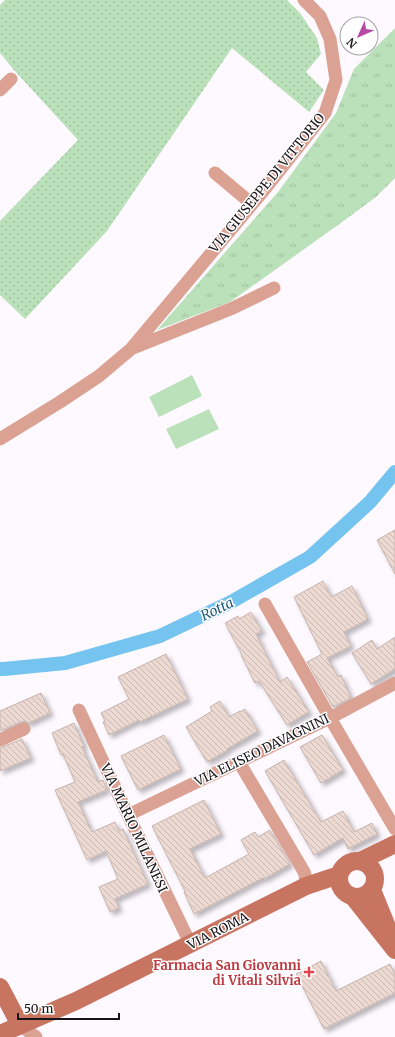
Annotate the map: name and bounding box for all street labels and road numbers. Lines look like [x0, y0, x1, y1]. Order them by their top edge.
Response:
street label: VIA GIUSEPPE DI VITTORIO [205, 110, 329, 257]
street label: VIA ELISEO DAVAGNINI [191, 710, 332, 790]
street label: VIA MARIO MILANESI [96, 760, 171, 895]
street label: VIA ROMA [184, 908, 252, 954]

